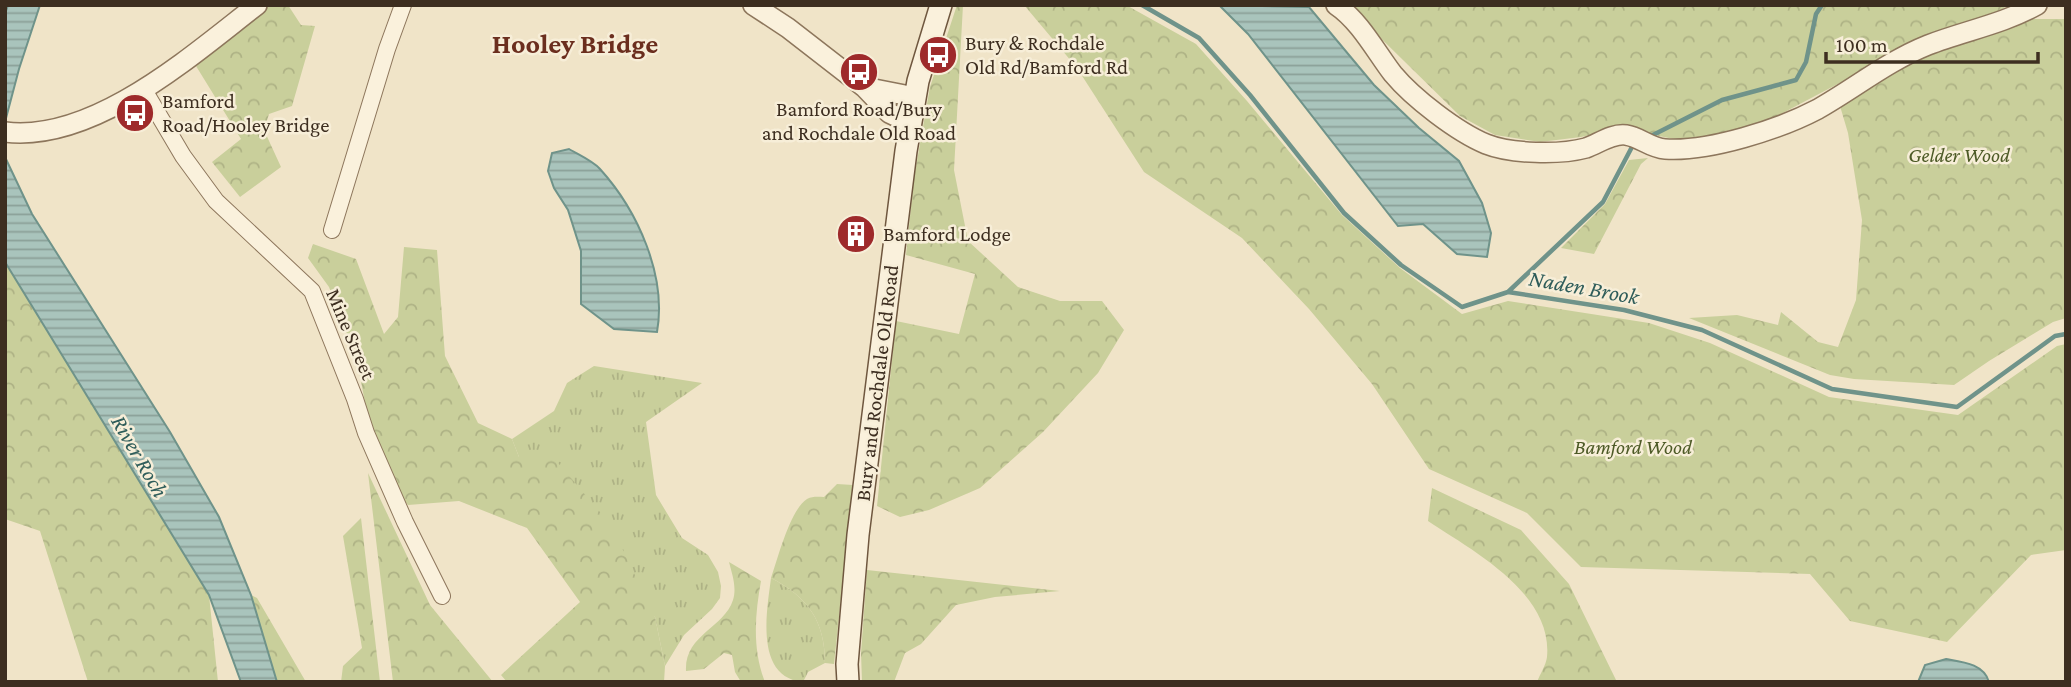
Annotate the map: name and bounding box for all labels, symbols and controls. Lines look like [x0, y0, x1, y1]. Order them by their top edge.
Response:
scale bar [1826, 21, 2038, 65]
district label: Hooley Bridge [492, 28, 658, 59]
place label: Bury & Rochdale Old Rd/Bamford Rd [965, 31, 1128, 79]
text: 100 m [1836, 33, 1888, 57]
bus stop icon: Bury & Rochdale Old Rd/Bamford Rd [917, 34, 959, 76]
bus stop icon: Bamford Road/Bury and Rochdale Old Road [838, 51, 880, 93]
place label: Bamford Road/Hooley Bridge [162, 89, 329, 137]
bus stop icon: Bamford Road/Hooley Bridge [114, 92, 156, 134]
place label: Bamford Road/Bury and Rochdale Old Road [762, 97, 956, 145]
park label: Gelder Wood [1908, 143, 2011, 167]
building icon: Bamford Lodge [835, 213, 877, 255]
place label: Bamford Lodge [883, 222, 1011, 246]
street label: Bury and Rochdale Old Road [851, 263, 903, 503]
water label: Naden Brook [1527, 265, 1642, 310]
street label: Mine Street [321, 285, 381, 384]
water label: River Roch [106, 410, 174, 502]
park label: Bamford Wood [1574, 435, 1693, 459]

